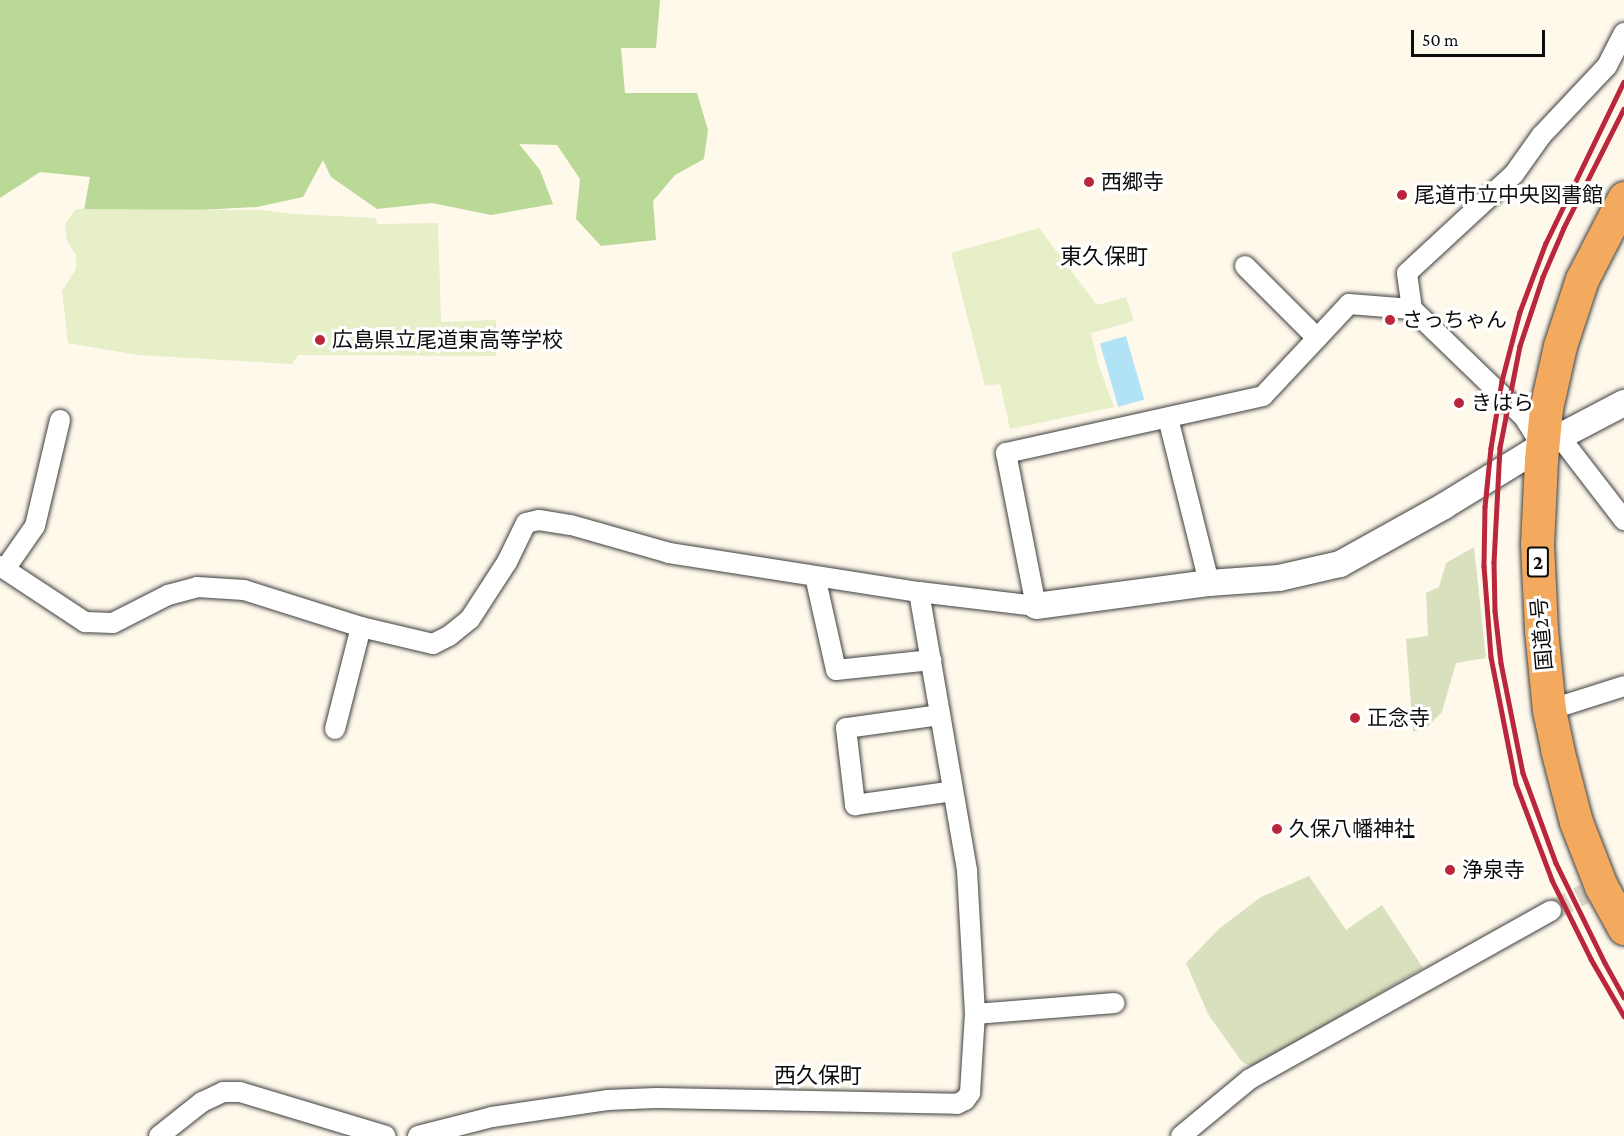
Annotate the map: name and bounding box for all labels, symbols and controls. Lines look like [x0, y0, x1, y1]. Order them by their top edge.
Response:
scale bar [1414, 18, 1548, 56]
text: 50 m [1422, 30, 1459, 50]
place label: 西郷寺 [1101, 169, 1164, 195]
marker: 西郷寺 [1082, 175, 1096, 189]
place label: 尾道市立中央図書館 [1414, 182, 1603, 208]
marker: 尾道市立中央図書館 [1395, 188, 1409, 202]
district label: 東久保町 [1060, 244, 1148, 270]
place label: さっちゃん [1402, 307, 1507, 333]
marker: さっちゃん [1383, 313, 1397, 327]
place label: 広島県立尾道東高等学校 [332, 327, 563, 353]
marker: 広島県立尾道東高等学校 [313, 333, 327, 347]
place label: きはら [1471, 390, 1534, 416]
marker: きはら [1452, 396, 1466, 410]
road number: 2 [1526, 545, 1550, 579]
street label: 国道2号 [1526, 597, 1558, 671]
place label: 正念寺 [1367, 705, 1430, 731]
marker: 正念寺 [1348, 711, 1362, 725]
place label: 久保八幡神社 [1289, 816, 1415, 842]
marker: 久保八幡神社 [1270, 822, 1284, 836]
place label: 浄泉寺 [1462, 857, 1525, 883]
marker: 浄泉寺 [1443, 863, 1457, 877]
district label: 西久保町 [774, 1063, 862, 1089]

